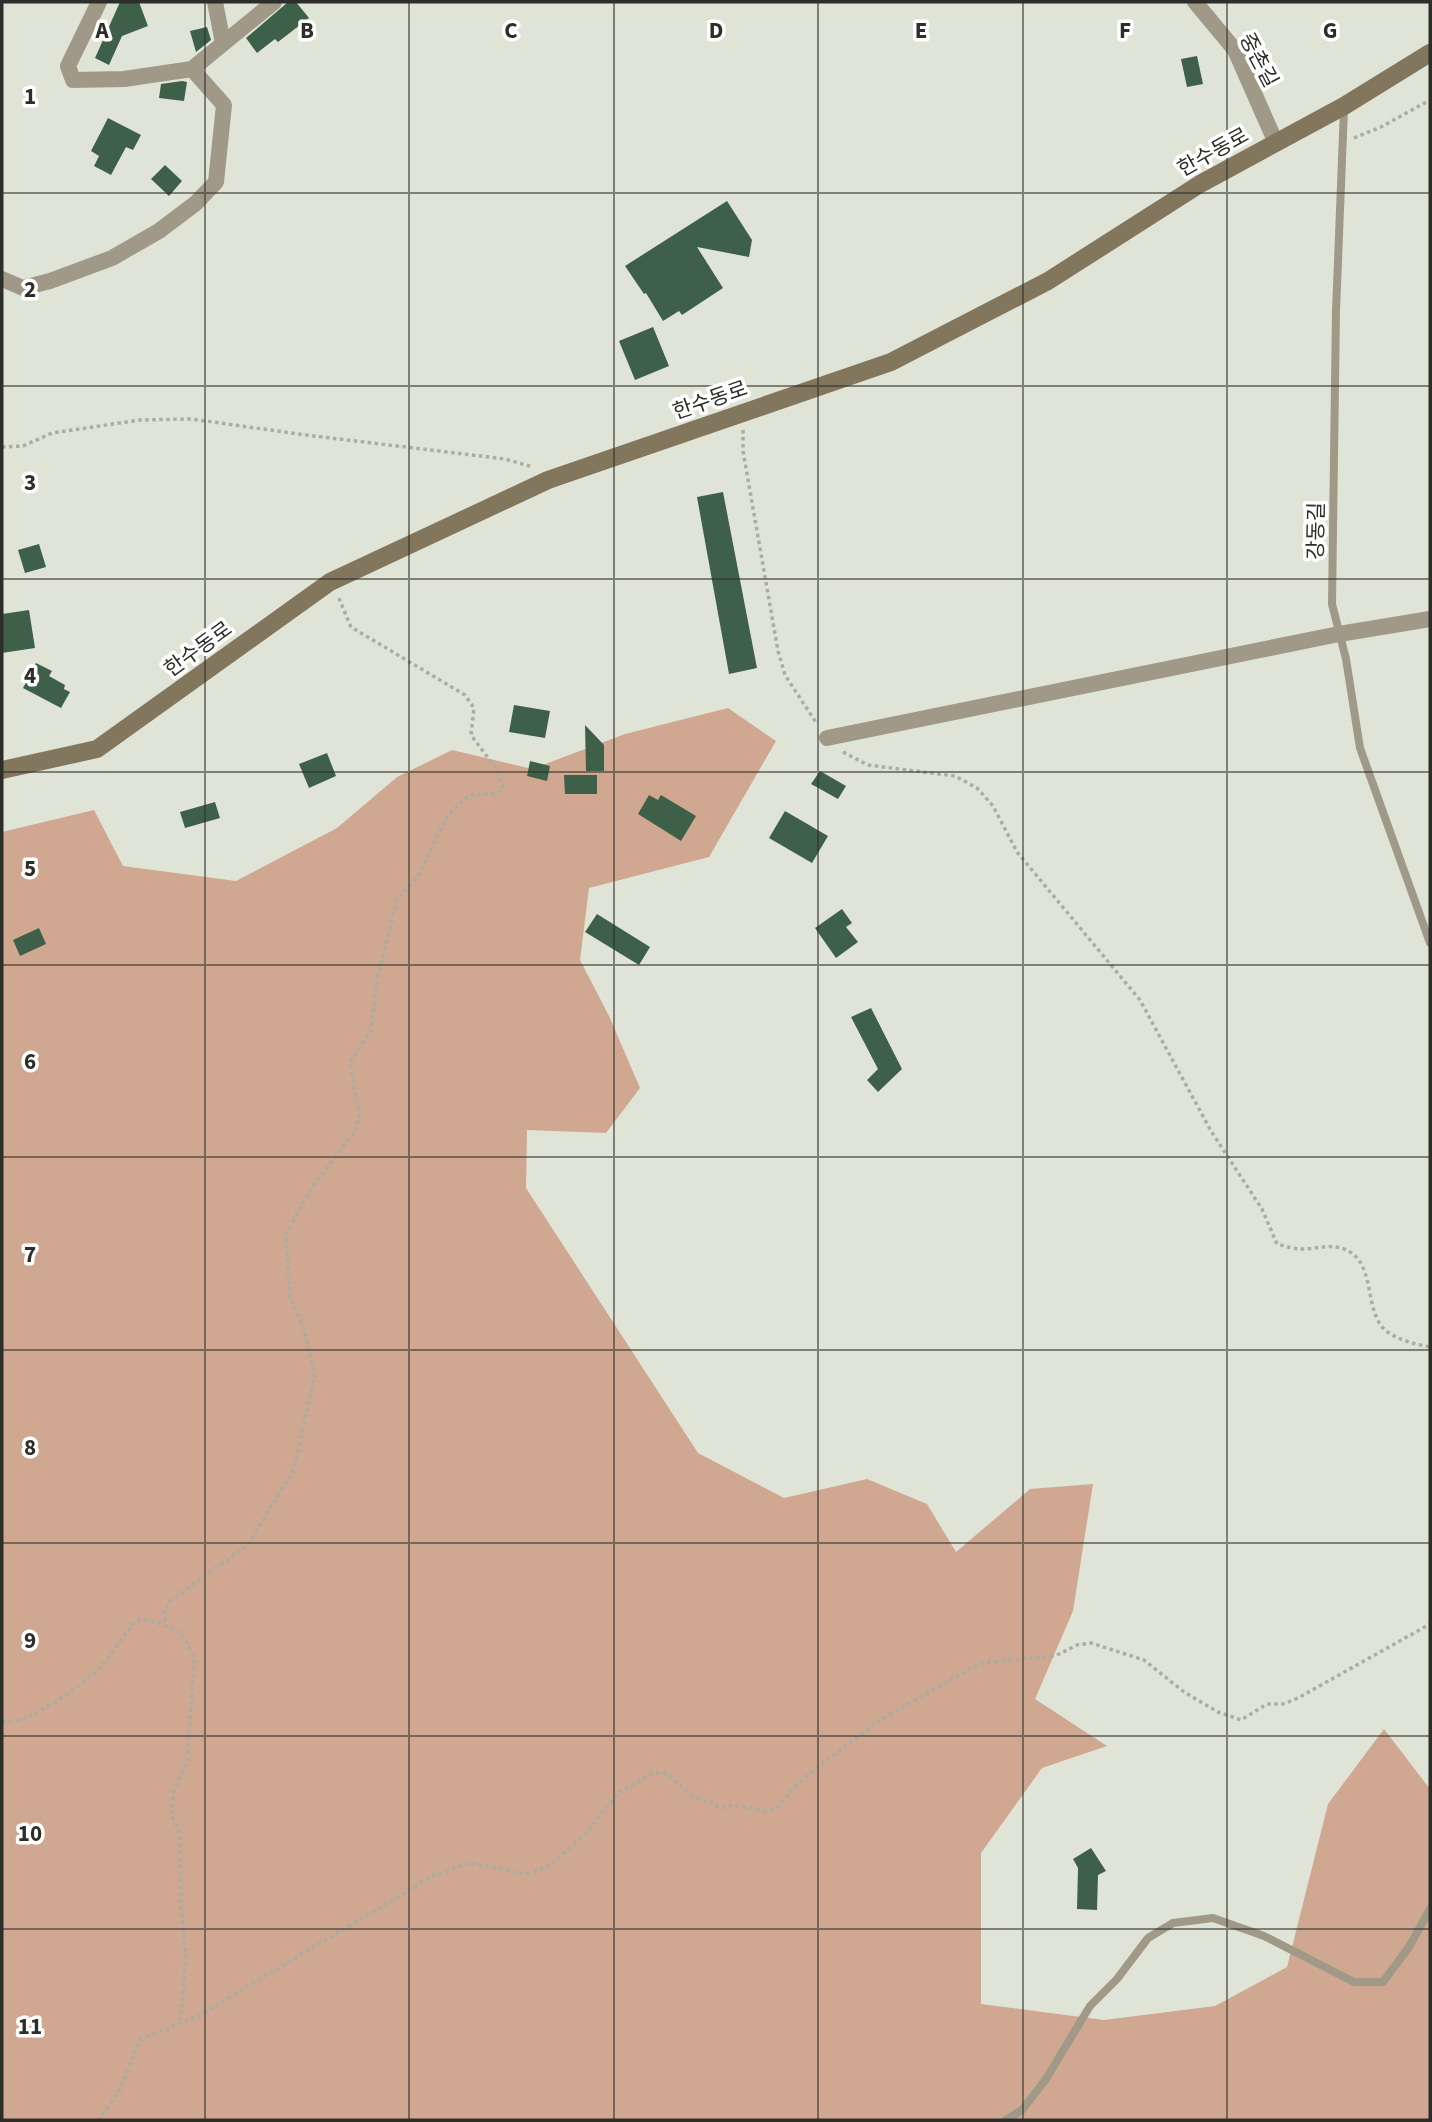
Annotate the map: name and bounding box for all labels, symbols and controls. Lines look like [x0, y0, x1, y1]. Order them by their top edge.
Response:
text: A [94, 14, 109, 47]
text: B [300, 14, 314, 47]
text: C [504, 14, 518, 47]
text: D [709, 14, 723, 47]
text: E [915, 14, 927, 47]
text: F [1119, 14, 1131, 47]
text: G [1323, 14, 1337, 47]
street label: 중촌길 [1232, 27, 1286, 93]
text: 1 [24, 80, 36, 113]
street label: 한수동로 [1172, 120, 1254, 184]
text: 2 [24, 273, 36, 306]
street label: 한수동로 [669, 373, 751, 427]
text: 3 [24, 466, 36, 499]
street label: 강동길 [1300, 502, 1332, 560]
street label: 한수동로 [158, 614, 238, 684]
text: 4 [24, 659, 36, 692]
text: 5 [24, 852, 36, 885]
text: 6 [24, 1045, 36, 1078]
text: 7 [24, 1238, 36, 1271]
text: 8 [24, 1431, 36, 1464]
text: 9 [24, 1624, 36, 1657]
text: 10 [18, 1817, 42, 1850]
text: 11 [18, 2010, 42, 2043]

